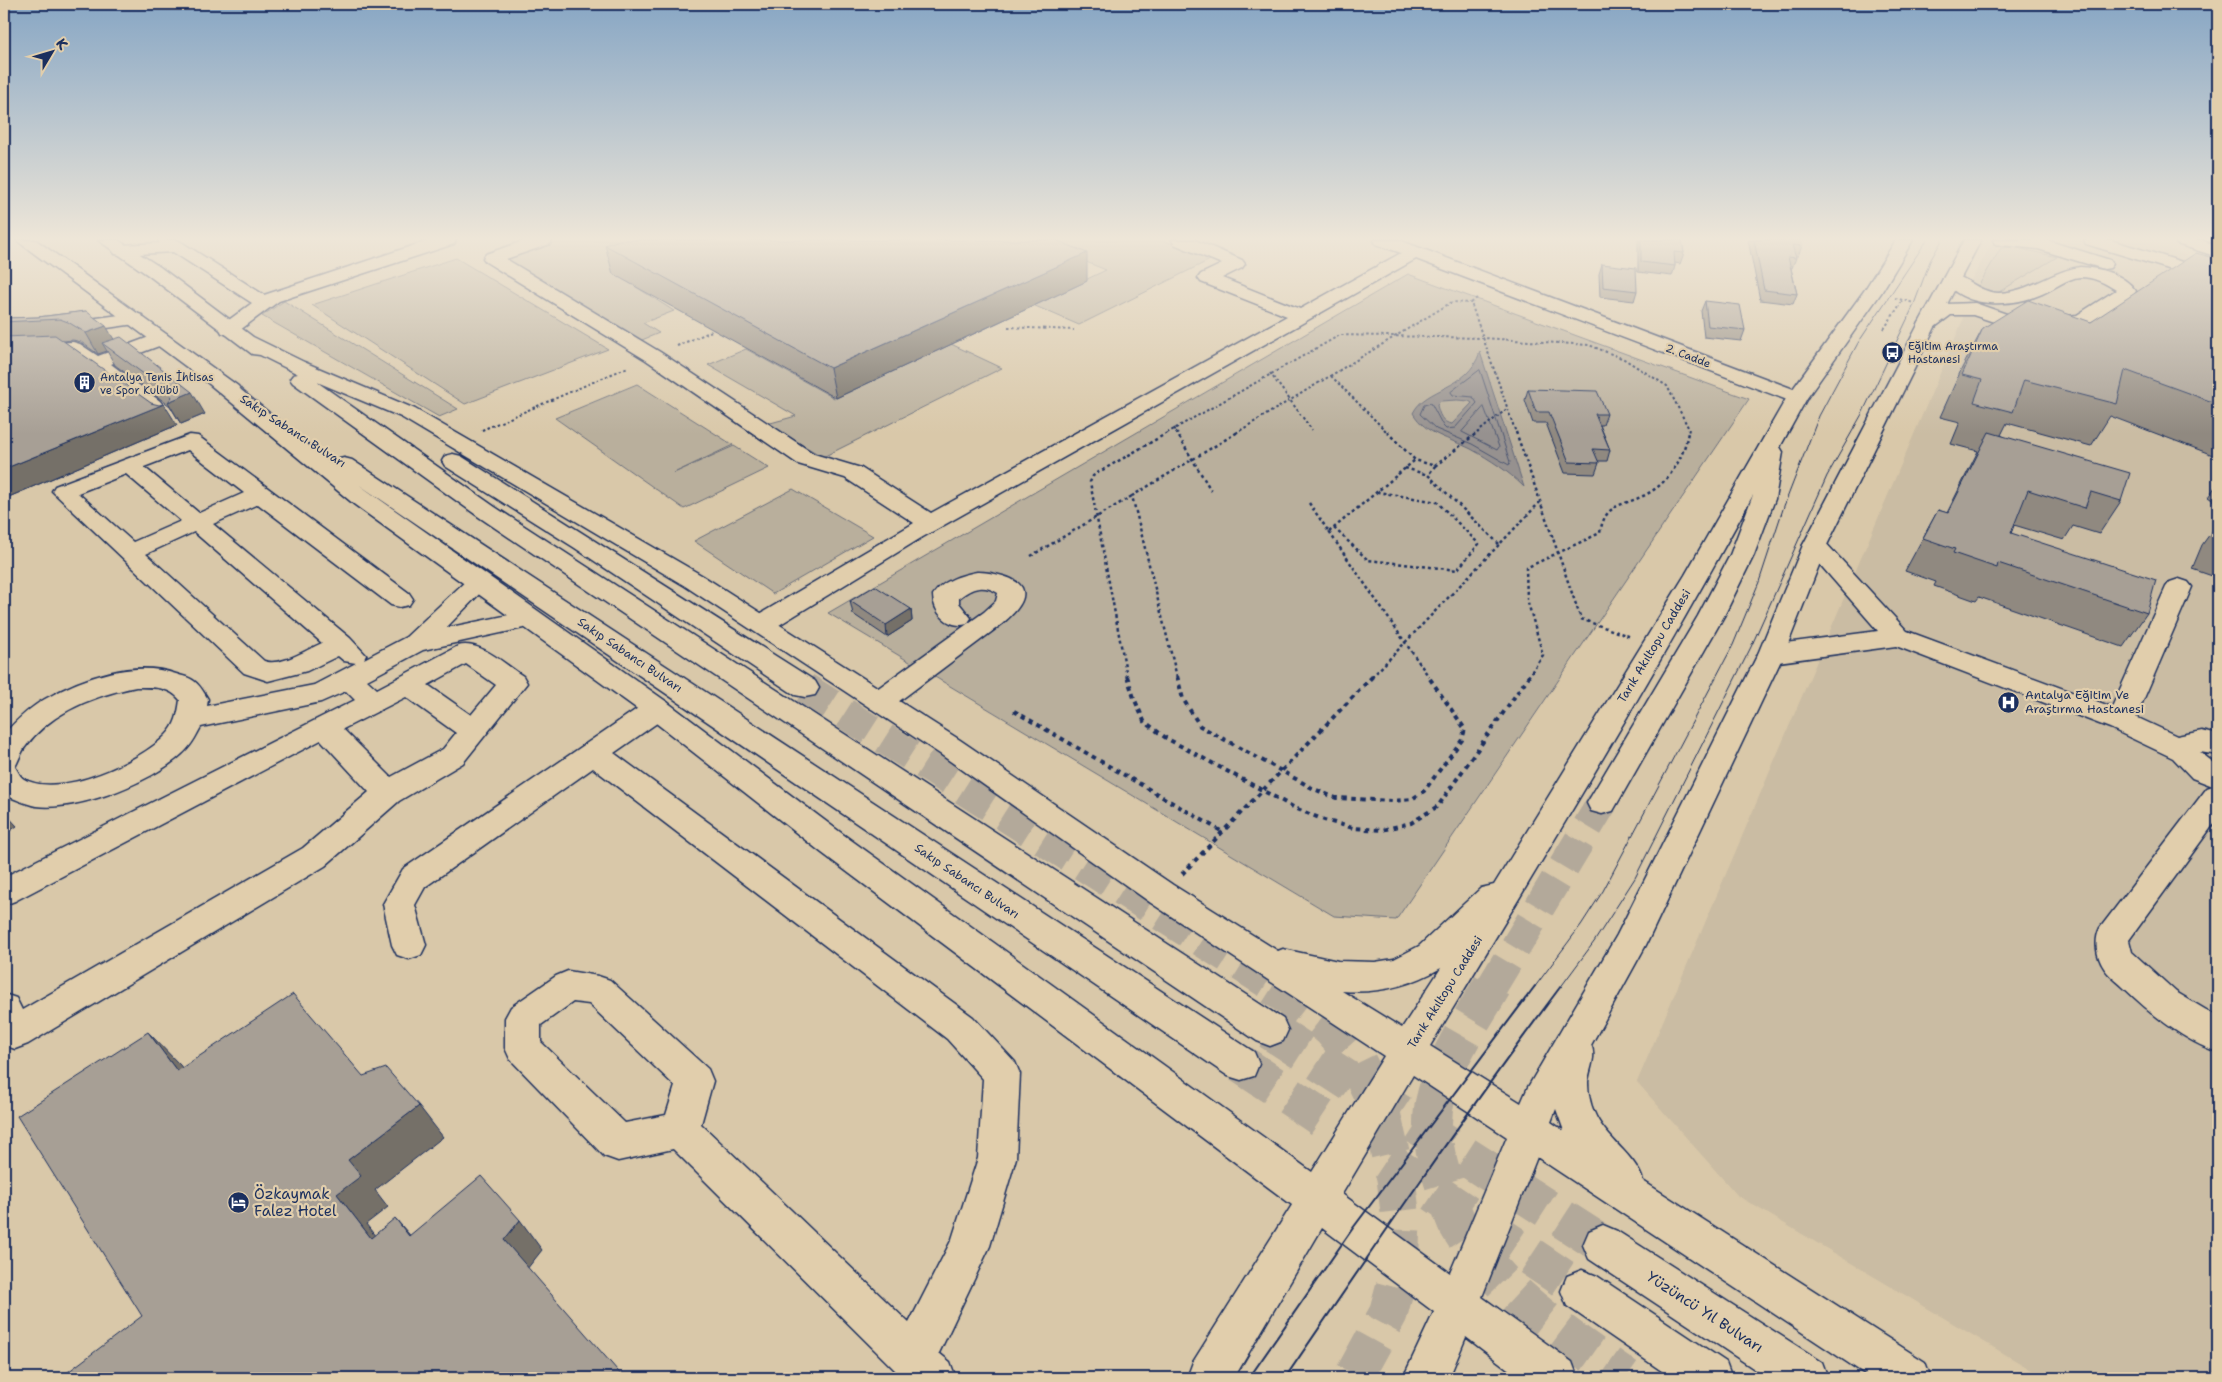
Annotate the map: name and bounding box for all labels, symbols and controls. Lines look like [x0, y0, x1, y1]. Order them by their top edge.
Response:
north arrow [28, 28, 78, 78]
text: K [52, 35, 73, 54]
place label: Eğitim Araştırma Hastanesi [1908, 339, 1998, 367]
bus stop icon: Eğitim Araştırma Hastanesi [1880, 340, 1904, 364]
street label: 2. Cadde [1663, 341, 1713, 371]
place label: Antalya Tenis İhtisas ve Spor Kulübü [100, 370, 214, 398]
building icon: Antalya Tenis İhtisas ve Spor Kulübü [72, 371, 96, 395]
street label: Sakıp Sabancı Bulvarı [237, 391, 349, 471]
street label: Tarık Akıltopu Caddesi [1614, 586, 1694, 706]
street label: Sakıp Sabancı Bulvarı [574, 614, 686, 696]
place label: Antalya Eğitim Ve Araştırma Hastanesi [2025, 687, 2144, 717]
hospital icon: Antalya Eğitim Ve Araştırma Hastanesi [1997, 690, 2021, 714]
street label: Sakıp Sabancı Bulvarı [911, 840, 1023, 922]
street label: Tarık Akıltopu Caddesi [1404, 933, 1486, 1051]
place label: Özkaymak Falez Hotel [254, 1184, 337, 1221]
hotel icon: Özkaymak Falez Hotel [226, 1191, 250, 1215]
street label: Yüzüncü Yıl Bulvarı [1643, 1267, 1767, 1357]

